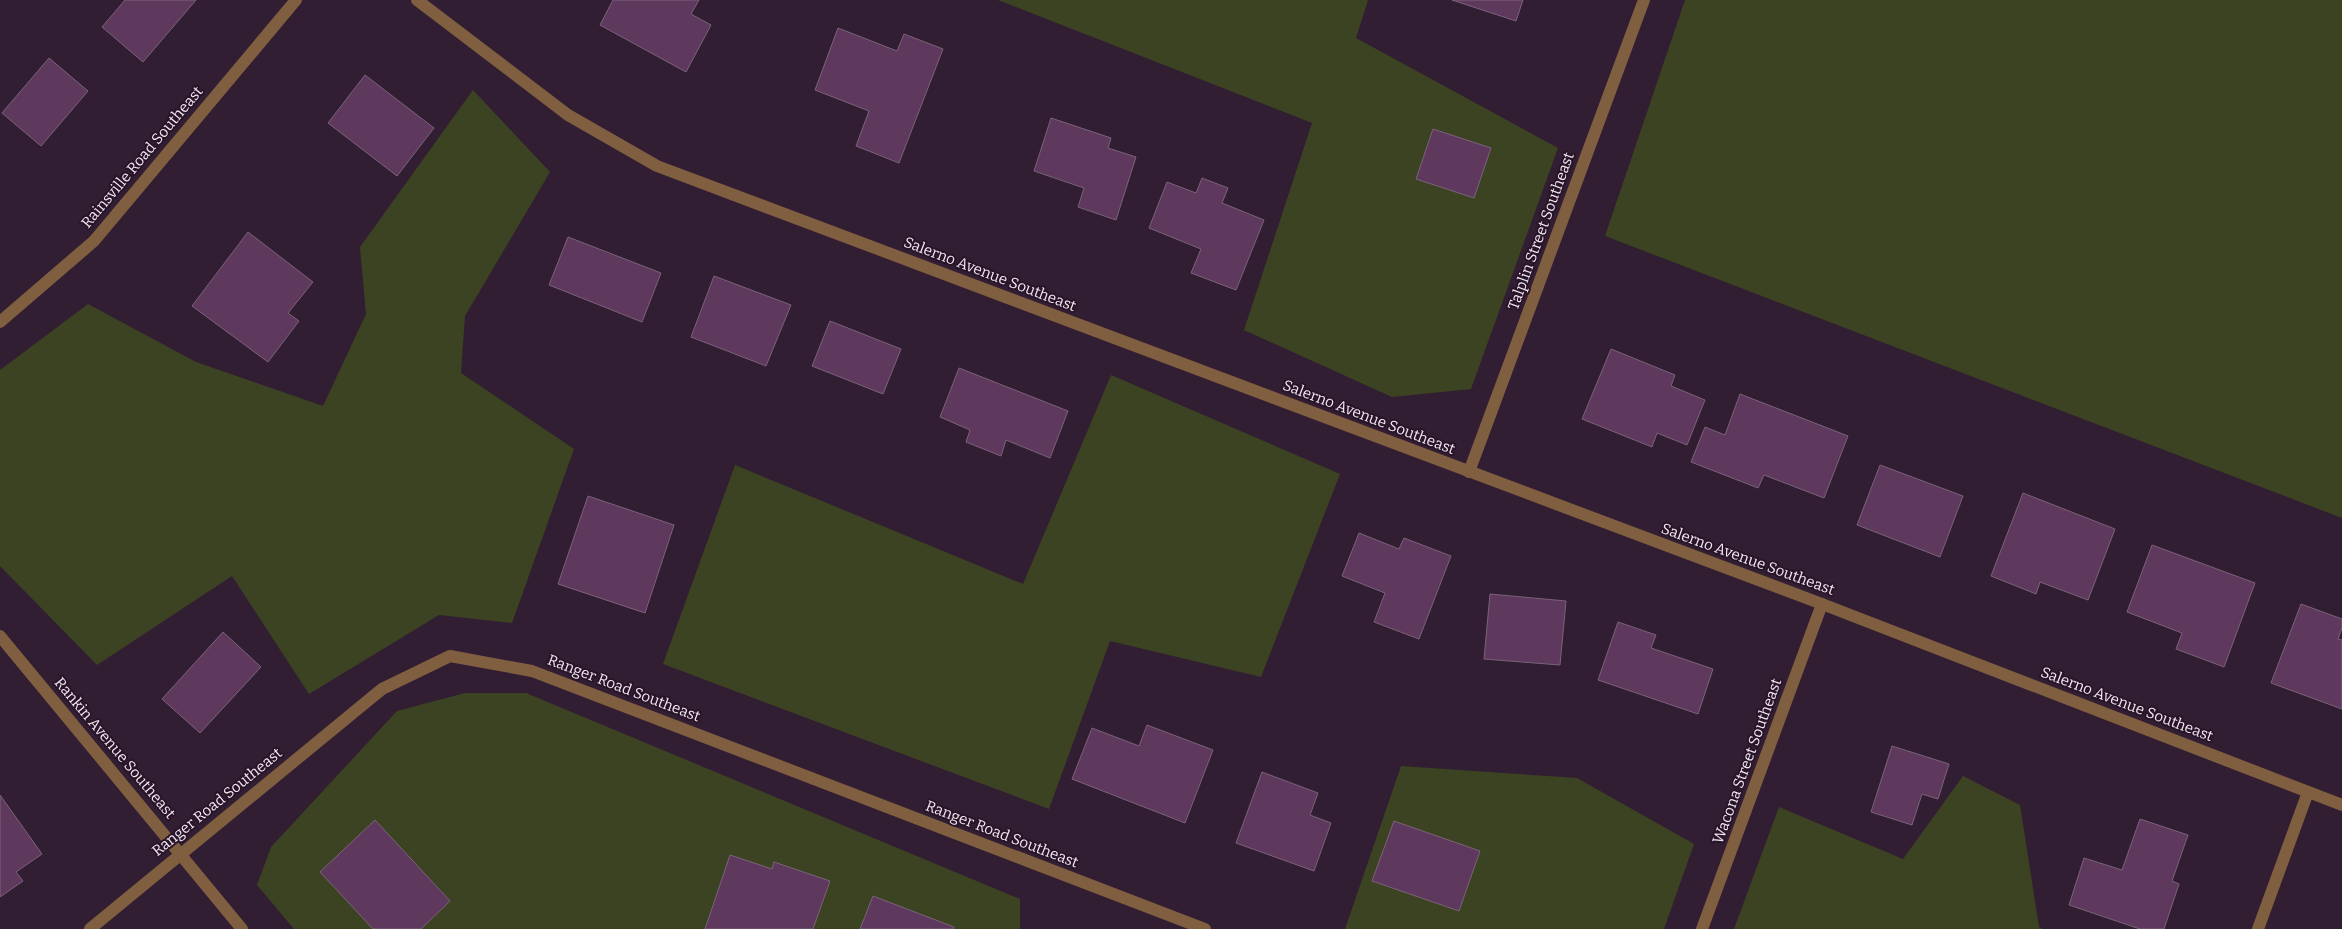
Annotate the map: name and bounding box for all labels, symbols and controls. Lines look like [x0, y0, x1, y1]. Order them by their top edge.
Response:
street label: Rainsville Road Southeast [77, 82, 207, 232]
street label: Talplin Street Southeast [1504, 149, 1578, 312]
street label: Salerno Avenue Southeast [901, 233, 1079, 315]
street label: Salerno Avenue Southeast [1280, 376, 1458, 458]
street label: Salerno Avenue Southeast [1659, 519, 1838, 599]
street label: Ranger Road Southeast [545, 651, 703, 726]
street label: Salerno Avenue Southeast [2038, 663, 2216, 745]
street label: Rankin Avenue Southeast [51, 674, 180, 823]
street label: Wacona Street Southeast [1709, 675, 1786, 846]
street label: Ranger Road Southeast [148, 744, 286, 860]
street label: Ranger Road Southeast [923, 797, 1081, 872]

